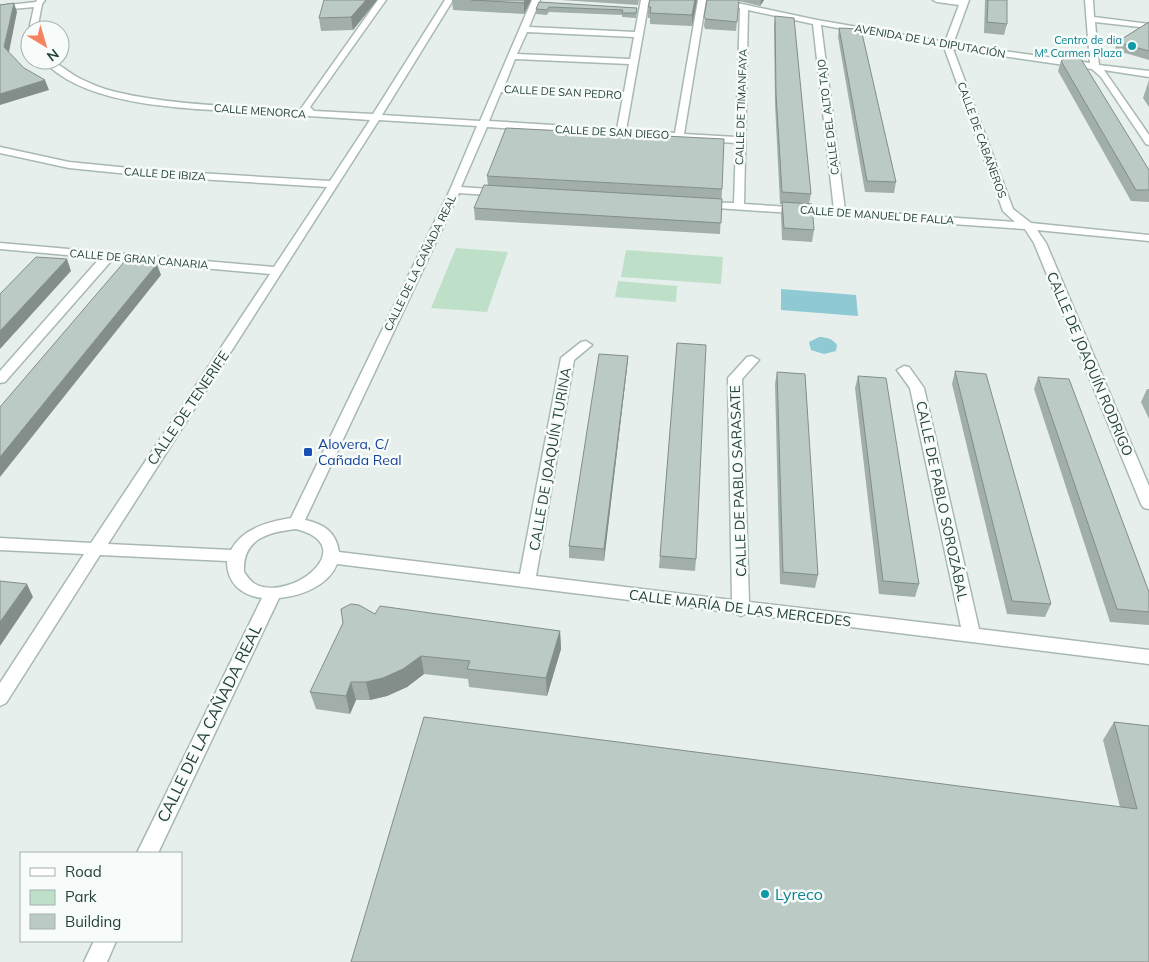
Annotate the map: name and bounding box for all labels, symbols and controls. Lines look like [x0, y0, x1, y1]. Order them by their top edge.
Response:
north arrow [20, 20, 70, 70]
street label: AVENIDA DE LA DIPUTACIÓN [853, 21, 1007, 61]
place label: Centro de dia Mª Carmen Plaza [1035, 33, 1122, 60]
marker: Centro de dia Mª Carmen Plaza [1126, 40, 1138, 52]
text: N [43, 45, 63, 66]
street label: CALLE DE TIMANFAYA [732, 49, 750, 165]
street label: CALLE DEL ALTO TAJO [814, 58, 842, 176]
street label: CALLE DE CABAÑEROS [954, 80, 1010, 200]
street label: CALLE DE SAN PEDRO [504, 82, 622, 102]
street label: CALLE MENORCA [213, 101, 307, 121]
street label: CALLE DE SAN DIEGO [555, 122, 669, 142]
street label: CALLE DE IBIZA [124, 164, 206, 184]
street label: CALLE DE LA CAÑADA REAL [381, 193, 459, 333]
street label: CALLE DE MANUEL DE FALLA [799, 203, 955, 227]
street label: CALLE DE GRAN CANARIA [69, 246, 209, 272]
street label: CALLE DE JOAQUÍN RODRIGO [1043, 269, 1137, 459]
street label: CALLE DE TENERIFE [143, 347, 233, 469]
street label: CALLE DE JOAQUÍN TURINA [525, 365, 575, 552]
street label: CALLE DE PABLO SARASATE [726, 385, 750, 577]
street label: CALLE DE PABLO SOROZÁBAL [912, 399, 972, 603]
place label: Alovera, C/ Cañada Real [318, 435, 402, 469]
marker: Alovera, C/ Cañada Real [302, 446, 314, 458]
street label: CALLE MARÍA DE LAS MERCEDES [628, 585, 852, 631]
street label: CALLE DE LA CAÑADA REAL [152, 620, 266, 825]
legend [20, 852, 182, 942]
text: Road [65, 862, 102, 881]
place label: Lyreco [775, 884, 823, 904]
text: Park [65, 887, 97, 906]
marker: Lyreco [759, 888, 771, 900]
text: Building [65, 912, 121, 931]

